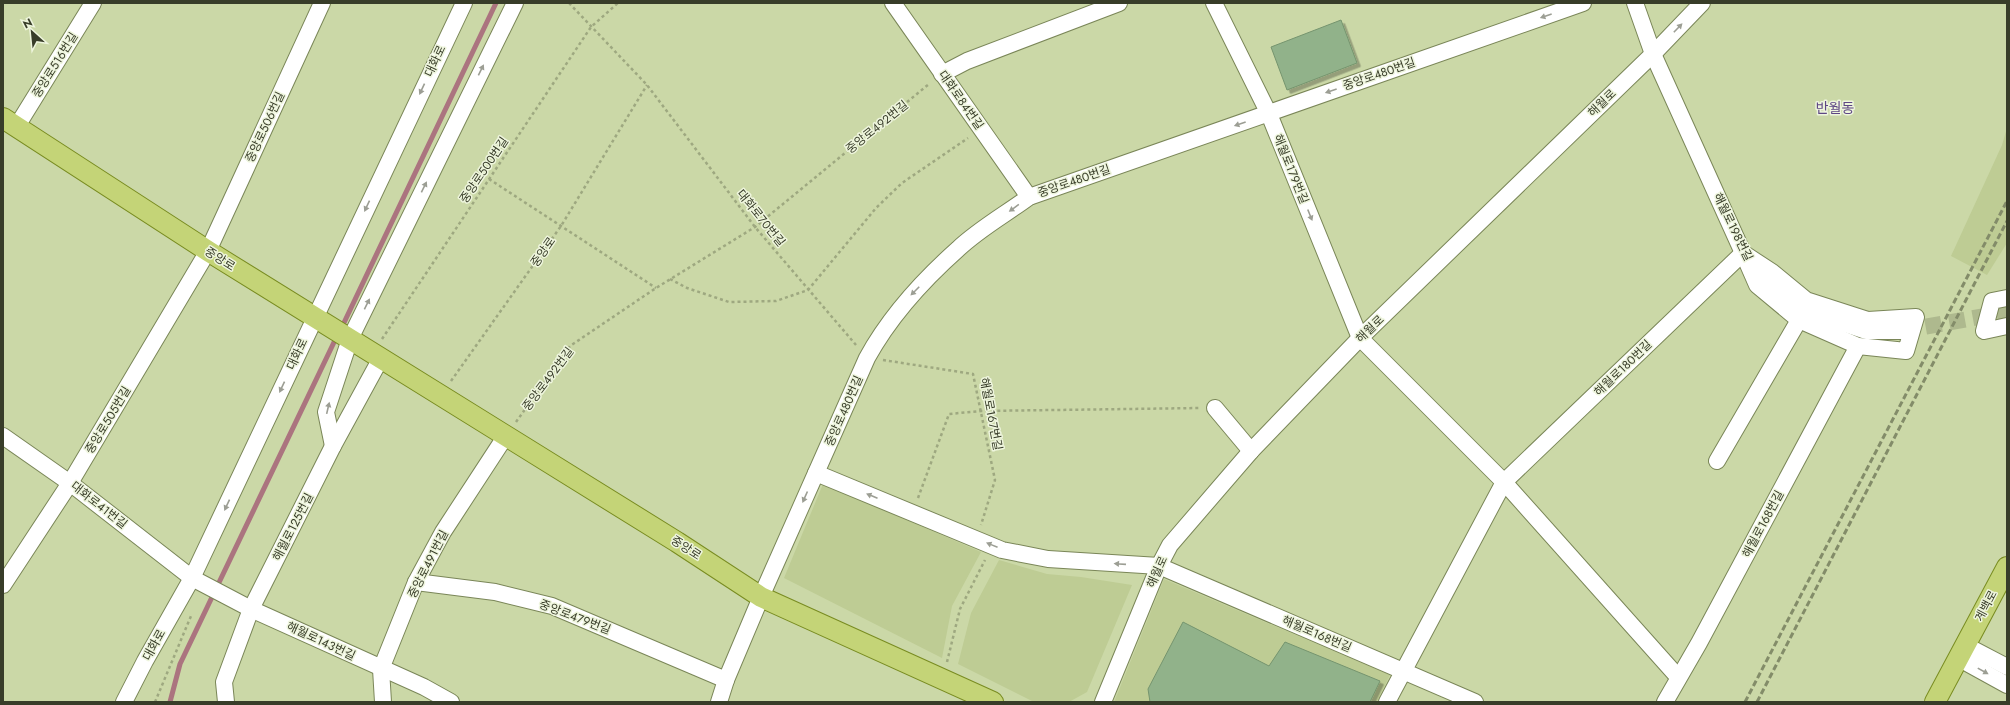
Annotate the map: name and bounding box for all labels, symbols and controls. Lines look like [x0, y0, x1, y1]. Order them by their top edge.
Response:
north arrow [12, 12, 52, 52]
one-way arrow [1540, 13, 1552, 19]
text: N [20, 14, 35, 32]
one-way arrow [1673, 23, 1682, 33]
street label: 중앙로516번길 [28, 29, 82, 101]
street label: 대화로 [420, 42, 450, 80]
street label: 중앙로480번길 [1340, 53, 1418, 95]
one-way arrow [478, 65, 484, 76]
street label: 대화로84번길 [934, 67, 988, 133]
one-way arrow [419, 83, 425, 94]
street label: 해월로 [1584, 85, 1620, 121]
one-way arrow [1324, 88, 1336, 94]
street label: 중앙로506번길 [241, 89, 289, 165]
street label: 중앙로492번길 [842, 96, 912, 158]
district label: 반월동 [1816, 98, 1854, 118]
one-way arrow [1234, 121, 1246, 127]
street label: 해월로179번길 [1269, 131, 1313, 207]
street label: 중앙로500번길 [455, 133, 513, 207]
street label: 중앙로480번길 [1035, 160, 1113, 202]
one-way arrow [421, 181, 427, 193]
street label: 대화로70번길 [732, 186, 790, 250]
street label: 해월로198번길 [1709, 190, 1757, 264]
one-way arrow [364, 200, 370, 212]
one-way arrow [1009, 203, 1020, 212]
one-way arrow [1307, 210, 1313, 222]
street label: 중앙로 [526, 233, 560, 271]
street label: 중앙로 [201, 243, 239, 275]
one-way arrow [911, 286, 920, 296]
one-way arrow [364, 298, 370, 310]
street label: 해월로 [1352, 311, 1388, 347]
street label: 대화로 [282, 335, 312, 373]
street label: 해월로180번길 [1590, 336, 1656, 400]
street label: 중앙로492번길 [518, 343, 578, 415]
street label: 중앙로480번길 [820, 373, 868, 449]
street label: 해월로167번길 [975, 376, 1007, 452]
one-way arrow [279, 382, 285, 393]
street label: 중앙로505번길 [81, 383, 135, 457]
one-way arrow [325, 402, 331, 414]
street label: 대화로41번길 [67, 477, 131, 533]
street label: 해월로168번길 [1738, 487, 1788, 561]
street label: 해월로125번길 [268, 490, 318, 564]
one-way arrow [802, 491, 809, 503]
one-way arrow [865, 492, 877, 498]
one-way arrow [224, 499, 230, 510]
street label: 중앙로491번길 [403, 527, 453, 601]
street label: 중앙로 [667, 531, 705, 565]
one-way arrow [985, 542, 997, 548]
street label: 해월로 [1142, 553, 1172, 591]
one-way arrow [1113, 561, 1126, 567]
street label: 계백로 [1970, 587, 2002, 625]
street label: 중앙로479번길 [537, 595, 613, 639]
street label: 해월로168번길 [1279, 611, 1355, 657]
street label: 해월로143번길 [284, 617, 358, 665]
street label: 대화로 [138, 626, 170, 664]
one-way arrow [1977, 668, 1989, 675]

